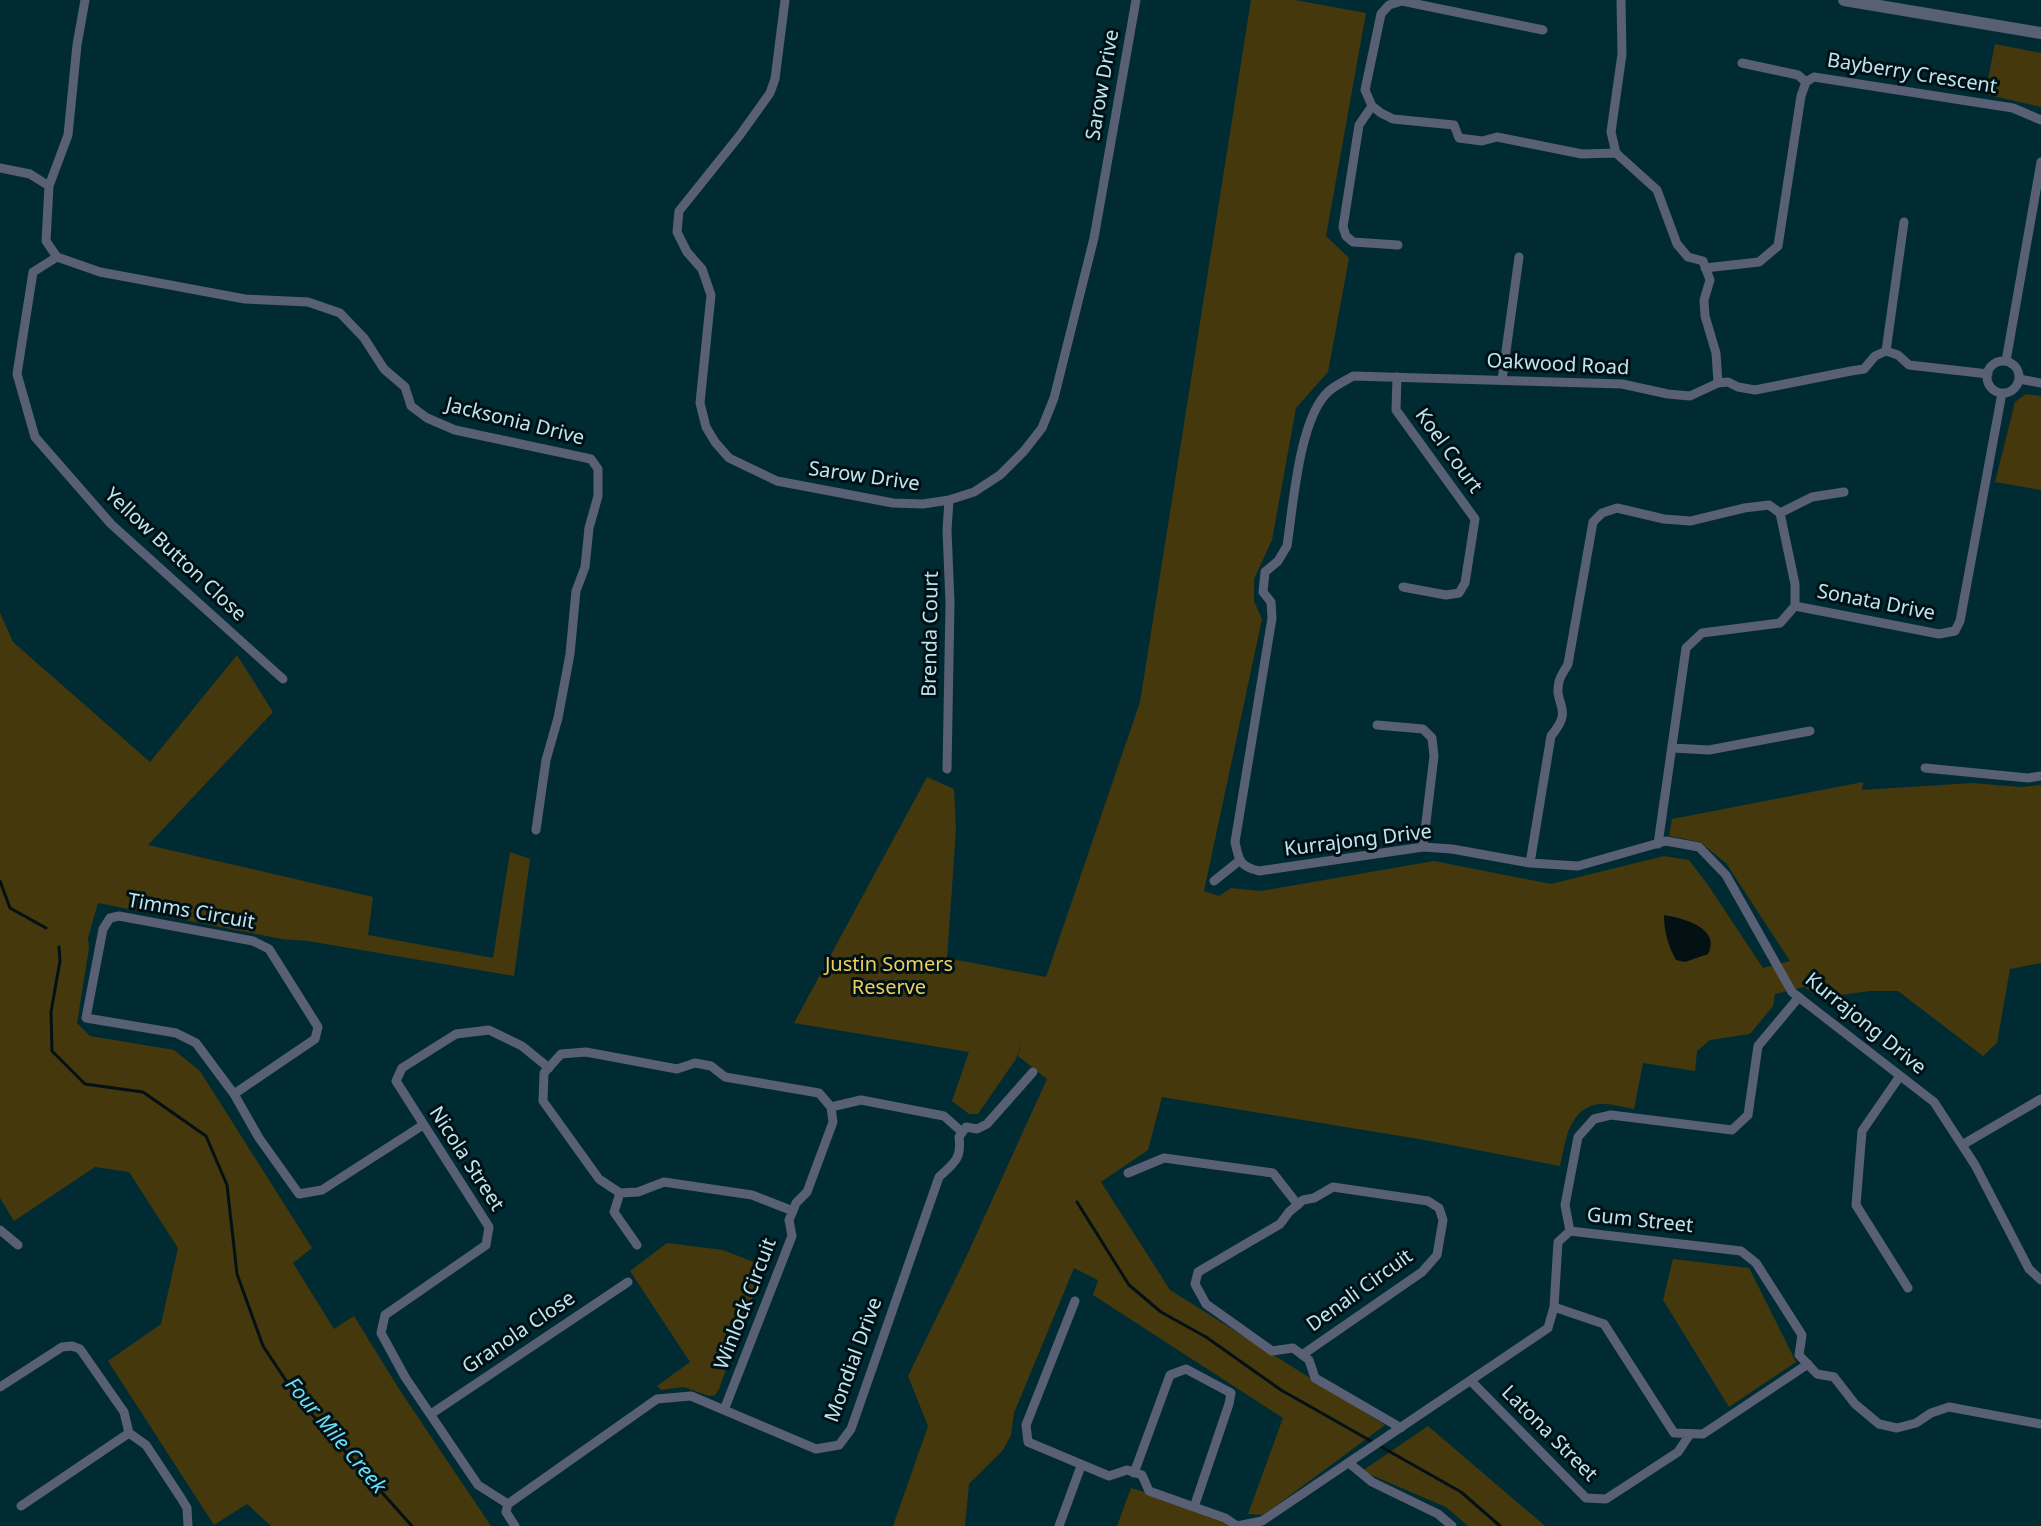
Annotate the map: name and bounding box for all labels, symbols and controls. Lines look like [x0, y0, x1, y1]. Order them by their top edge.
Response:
street label: Sarow Drive [1081, 28, 1125, 142]
street label: Bayberry Crescent [1825, 49, 1999, 99]
street label: Oakwood Road [1486, 349, 1630, 381]
street label: Jacksonia Drive [443, 393, 587, 451]
street label: Koel Court [1409, 404, 1487, 498]
street label: Sarow Drive [807, 457, 921, 497]
street label: Yellow Button Close [99, 483, 251, 627]
street label: Brenda Court [918, 571, 944, 697]
street label: Sonata Drive [1815, 580, 1937, 626]
street label: Kurrajong Drive [1283, 820, 1433, 862]
street label: Timms Circuit [126, 889, 256, 935]
park label: Justin Somers Reserve [825, 953, 953, 1000]
street label: Kurrajong Drive [1800, 968, 1930, 1080]
street label: Nicola Street [423, 1102, 509, 1216]
street label: Gum Street [1586, 1203, 1694, 1239]
street label: Winlock Circuit [710, 1235, 782, 1373]
street label: Denali Circuit [1302, 1245, 1418, 1337]
street label: Granola Close [458, 1287, 580, 1379]
street label: Mondial Drive [820, 1294, 888, 1426]
water label: Four Mile Creek [279, 1373, 391, 1499]
street label: Latona Street [1496, 1381, 1602, 1487]

